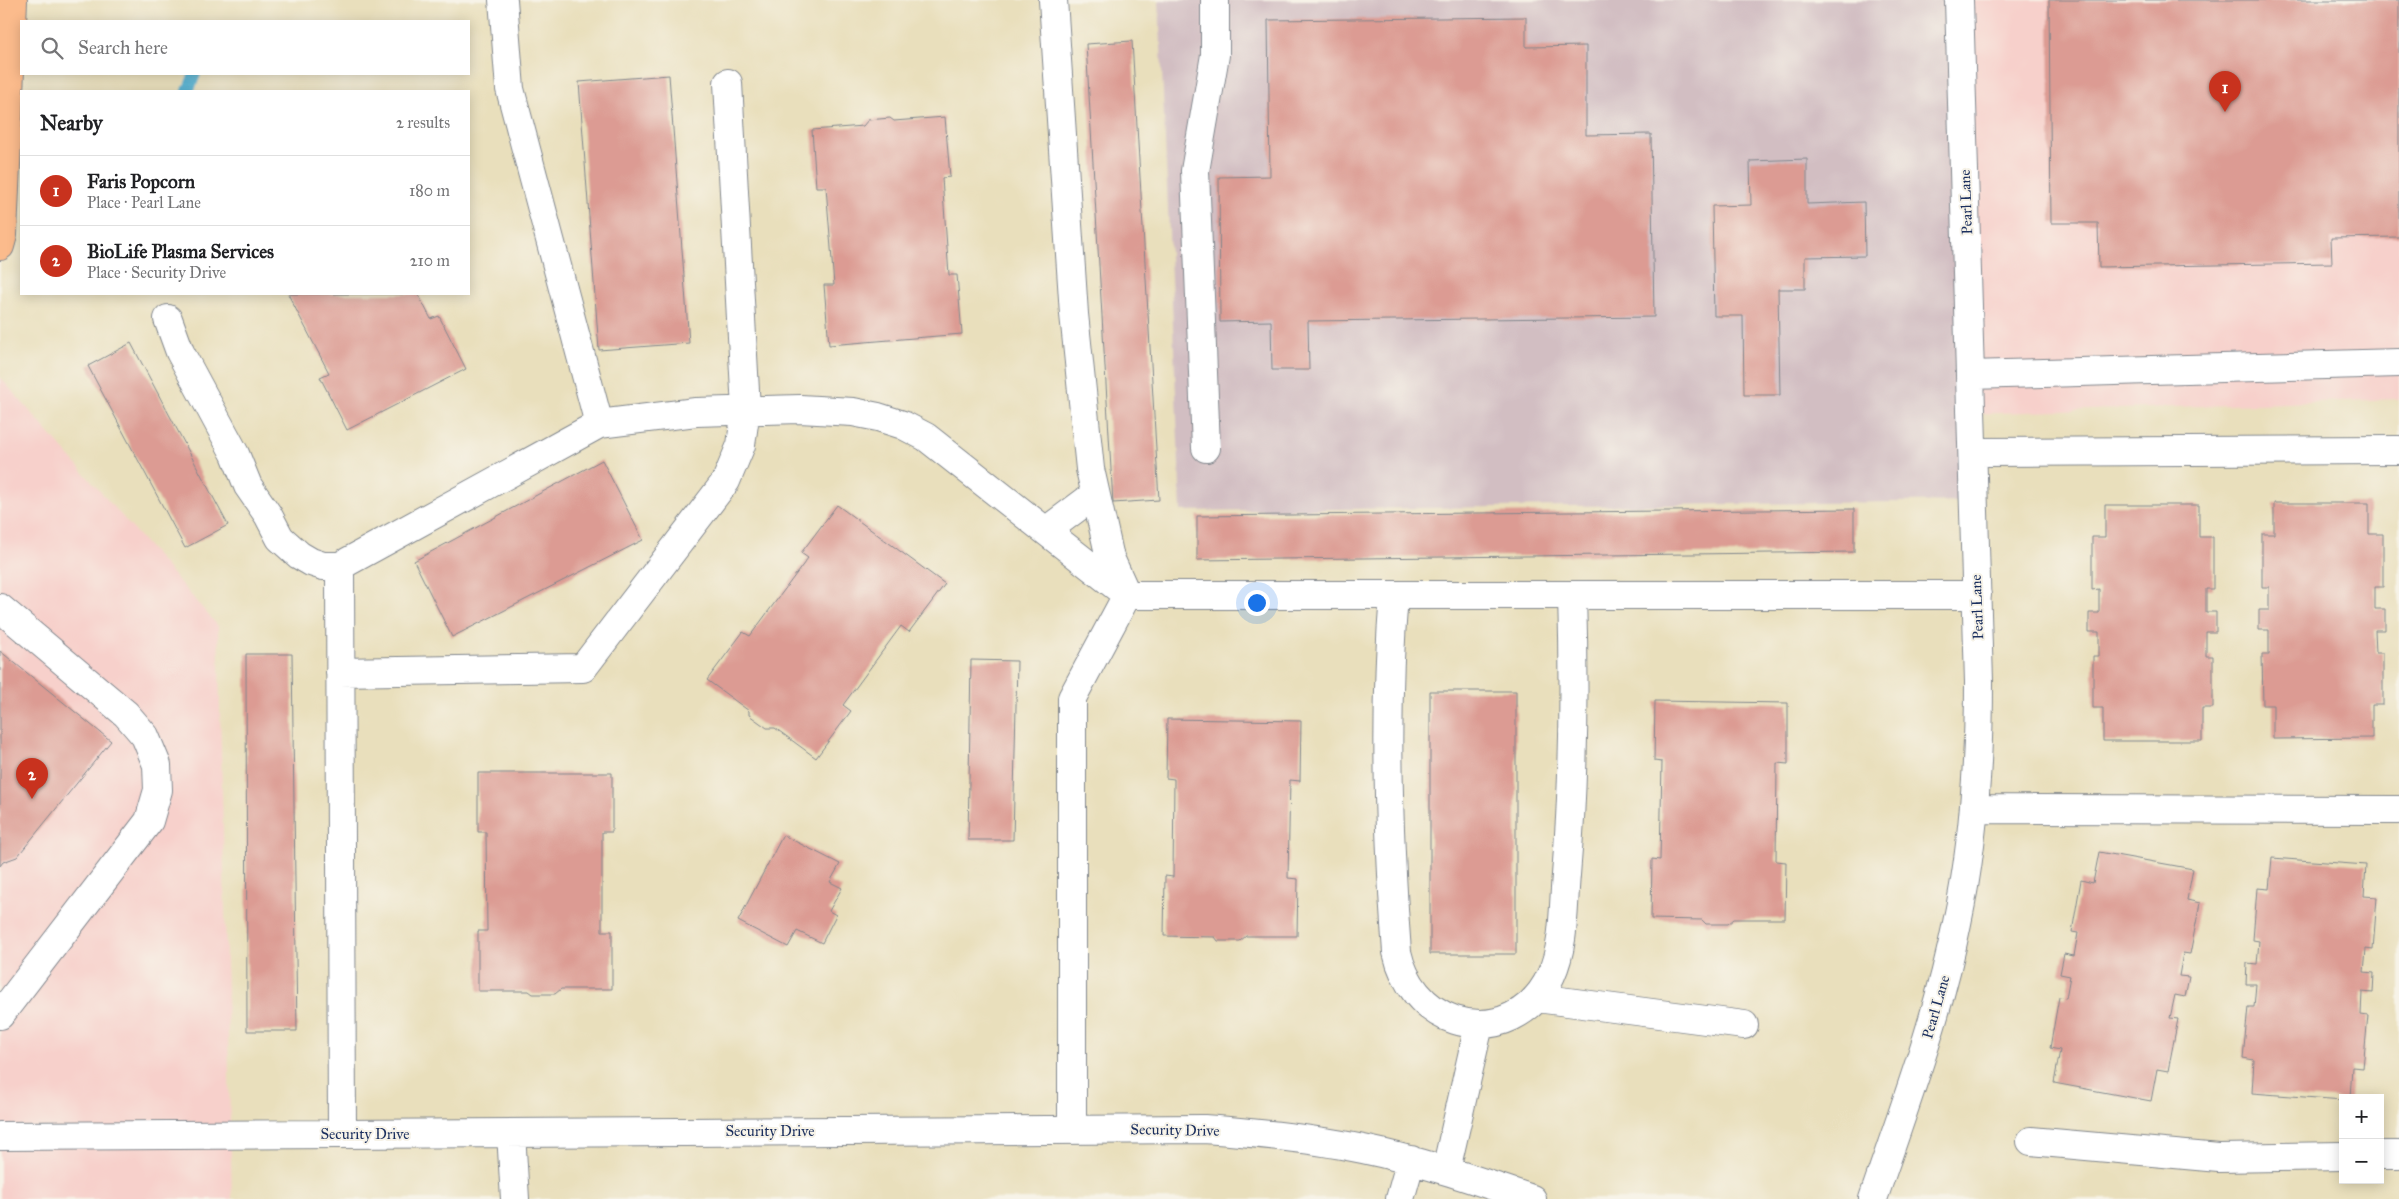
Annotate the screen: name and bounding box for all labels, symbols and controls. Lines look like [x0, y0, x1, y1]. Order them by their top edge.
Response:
search box [20, 20, 470, 75]
icon: search [38, 34, 66, 62]
text: Search here [78, 36, 168, 59]
pin: 1 [2209, 71, 2241, 112]
text: Nearby [40, 110, 103, 136]
text: 2 results [396, 113, 450, 132]
street label: Pearl Lane [1956, 169, 1976, 235]
text: Faris Popcorn [87, 170, 195, 193]
text: 1 [53, 181, 59, 200]
text: 180 m [409, 181, 450, 200]
text: Place · Pearl Lane [87, 193, 201, 212]
text: BioLife Plasma Services [87, 240, 274, 263]
text: 2 [52, 251, 60, 270]
text: 210 m [410, 251, 450, 270]
text: Place · Security Drive [87, 263, 226, 282]
street label: Pearl Lane [1967, 574, 1987, 640]
your location [1244, 590, 1270, 616]
pin: 2 [16, 758, 48, 799]
street label: Pearl Lane [1918, 973, 1954, 1041]
map controls [2339, 1094, 2384, 1184]
button: + [2339, 1094, 2384, 1139]
street label: Security Drive [1130, 1120, 1220, 1140]
street label: Security Drive [725, 1122, 815, 1140]
street label: Security Drive [320, 1125, 410, 1143]
button: − [2339, 1139, 2384, 1184]

